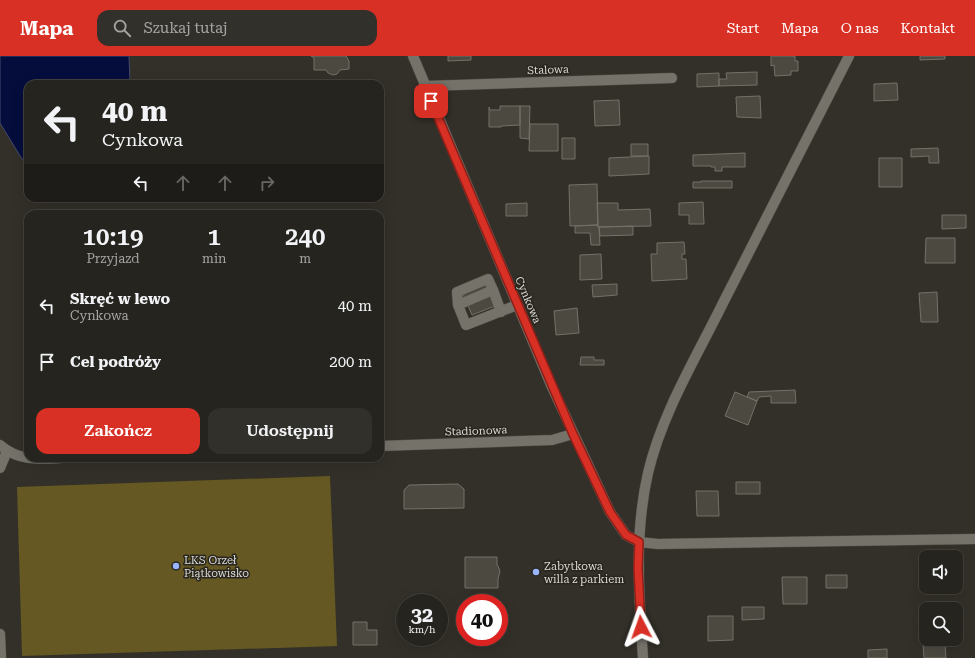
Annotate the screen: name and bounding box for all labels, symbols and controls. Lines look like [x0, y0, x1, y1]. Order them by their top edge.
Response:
search box [97, 10, 377, 46]
text: Mapa [20, 17, 73, 40]
icon: search [111, 17, 133, 39]
text: Szukaj tutaj [143, 19, 228, 37]
text: Start [727, 20, 759, 36]
text: Mapa [781, 20, 819, 36]
text: O nas [841, 20, 879, 36]
text: Kontakt [901, 20, 955, 36]
street label: Stalowa [527, 63, 569, 77]
pin [414, 84, 448, 118]
icon: arrive [420, 90, 442, 112]
text: 40 m [102, 95, 167, 128]
icon: left [36, 96, 88, 148]
text: Cynkowa [102, 129, 183, 150]
icon: left [130, 172, 152, 194]
icon: ahead [172, 172, 194, 194]
icon: ahead [214, 172, 236, 194]
icon: right [256, 172, 278, 194]
text: 10:19 [83, 223, 143, 251]
text: 1 [208, 223, 221, 251]
text: 240 [285, 223, 325, 251]
text: Przyjazd [86, 251, 140, 266]
text: min [202, 251, 226, 266]
text: m [299, 251, 311, 266]
street label: Cynkowa [512, 275, 544, 325]
text: Skręć w lewo [70, 290, 170, 308]
icon: left [36, 295, 58, 317]
text: 40 m [338, 297, 372, 315]
text: Cynkowa [70, 308, 129, 323]
icon: arrive [36, 351, 58, 373]
text: Cel podróży [70, 353, 161, 371]
text: 200 m [329, 353, 372, 371]
button: Zakończ [36, 408, 200, 454]
button: Udostępnij [208, 408, 372, 454]
street label: Stadionowa [445, 423, 508, 439]
map controls [919, 550, 963, 646]
button: sound [919, 550, 963, 594]
place label: LKS Orzeł Piątkowisko [184, 554, 249, 580]
place label: Zabytkowa willa z parkiem [544, 560, 624, 586]
marker: LKS Orzeł Piątkowisko [171, 561, 181, 571]
marker: Zabytkowa willa z parkiem [531, 567, 541, 577]
speed limit sign: 40 [456, 594, 508, 646]
button: search [919, 602, 963, 646]
text: 32 [411, 603, 433, 627]
position arrow [620, 606, 662, 648]
text: km/h [409, 624, 435, 635]

